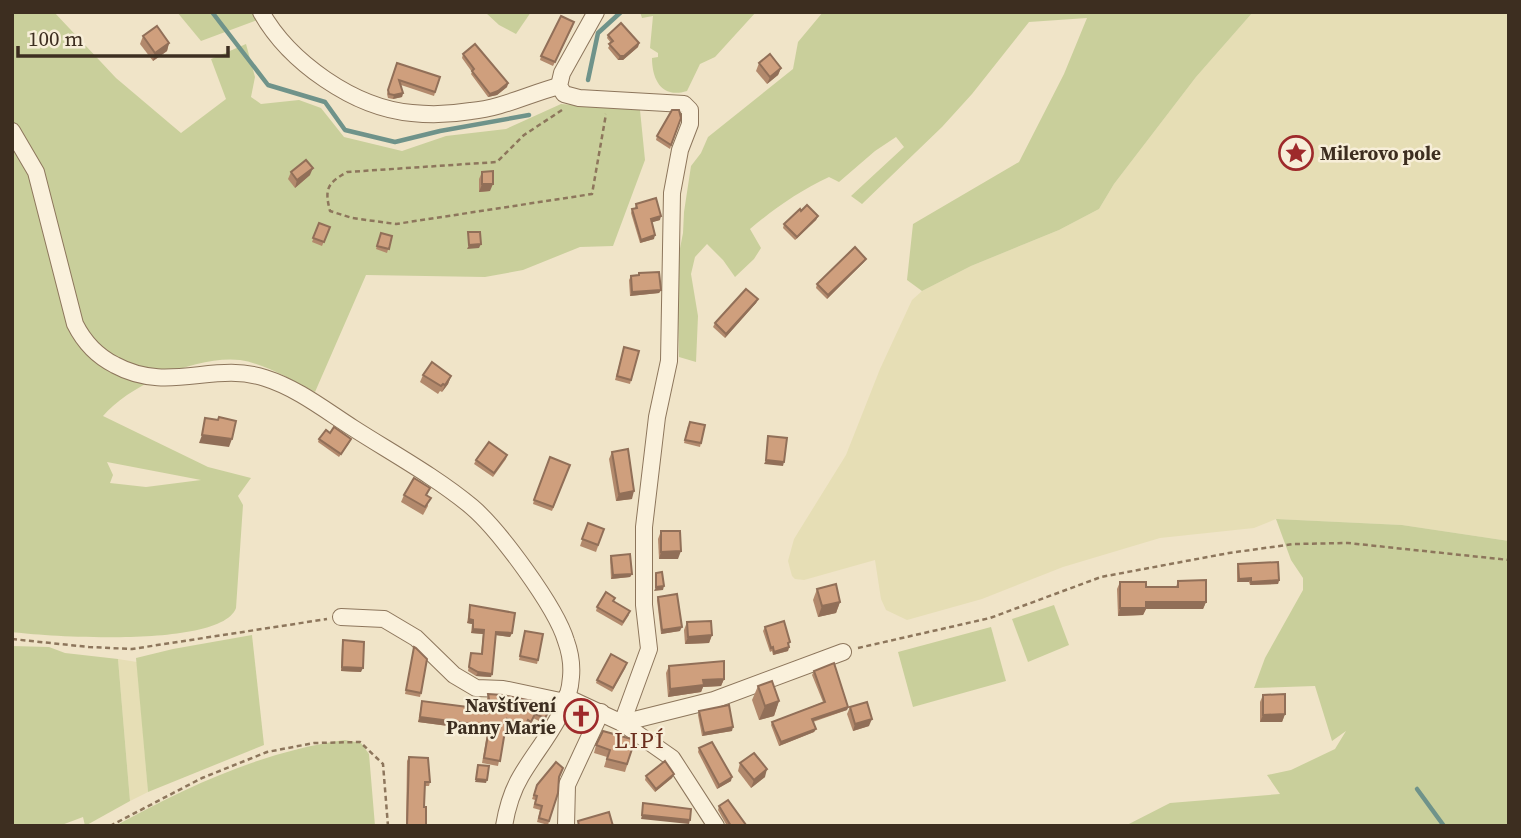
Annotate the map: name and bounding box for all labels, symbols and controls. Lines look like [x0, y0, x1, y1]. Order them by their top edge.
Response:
scale bar [18, 14, 228, 58]
text: 100 m [28, 24, 83, 53]
place icon: Milerovo pole [1277, 134, 1315, 172]
place label: Milerovo pole [1320, 140, 1441, 166]
place label: Navštívení Panny Marie [446, 692, 556, 740]
church icon: Navštívení Panny Marie [562, 697, 600, 735]
district label: LIPÍ [614, 724, 666, 756]

